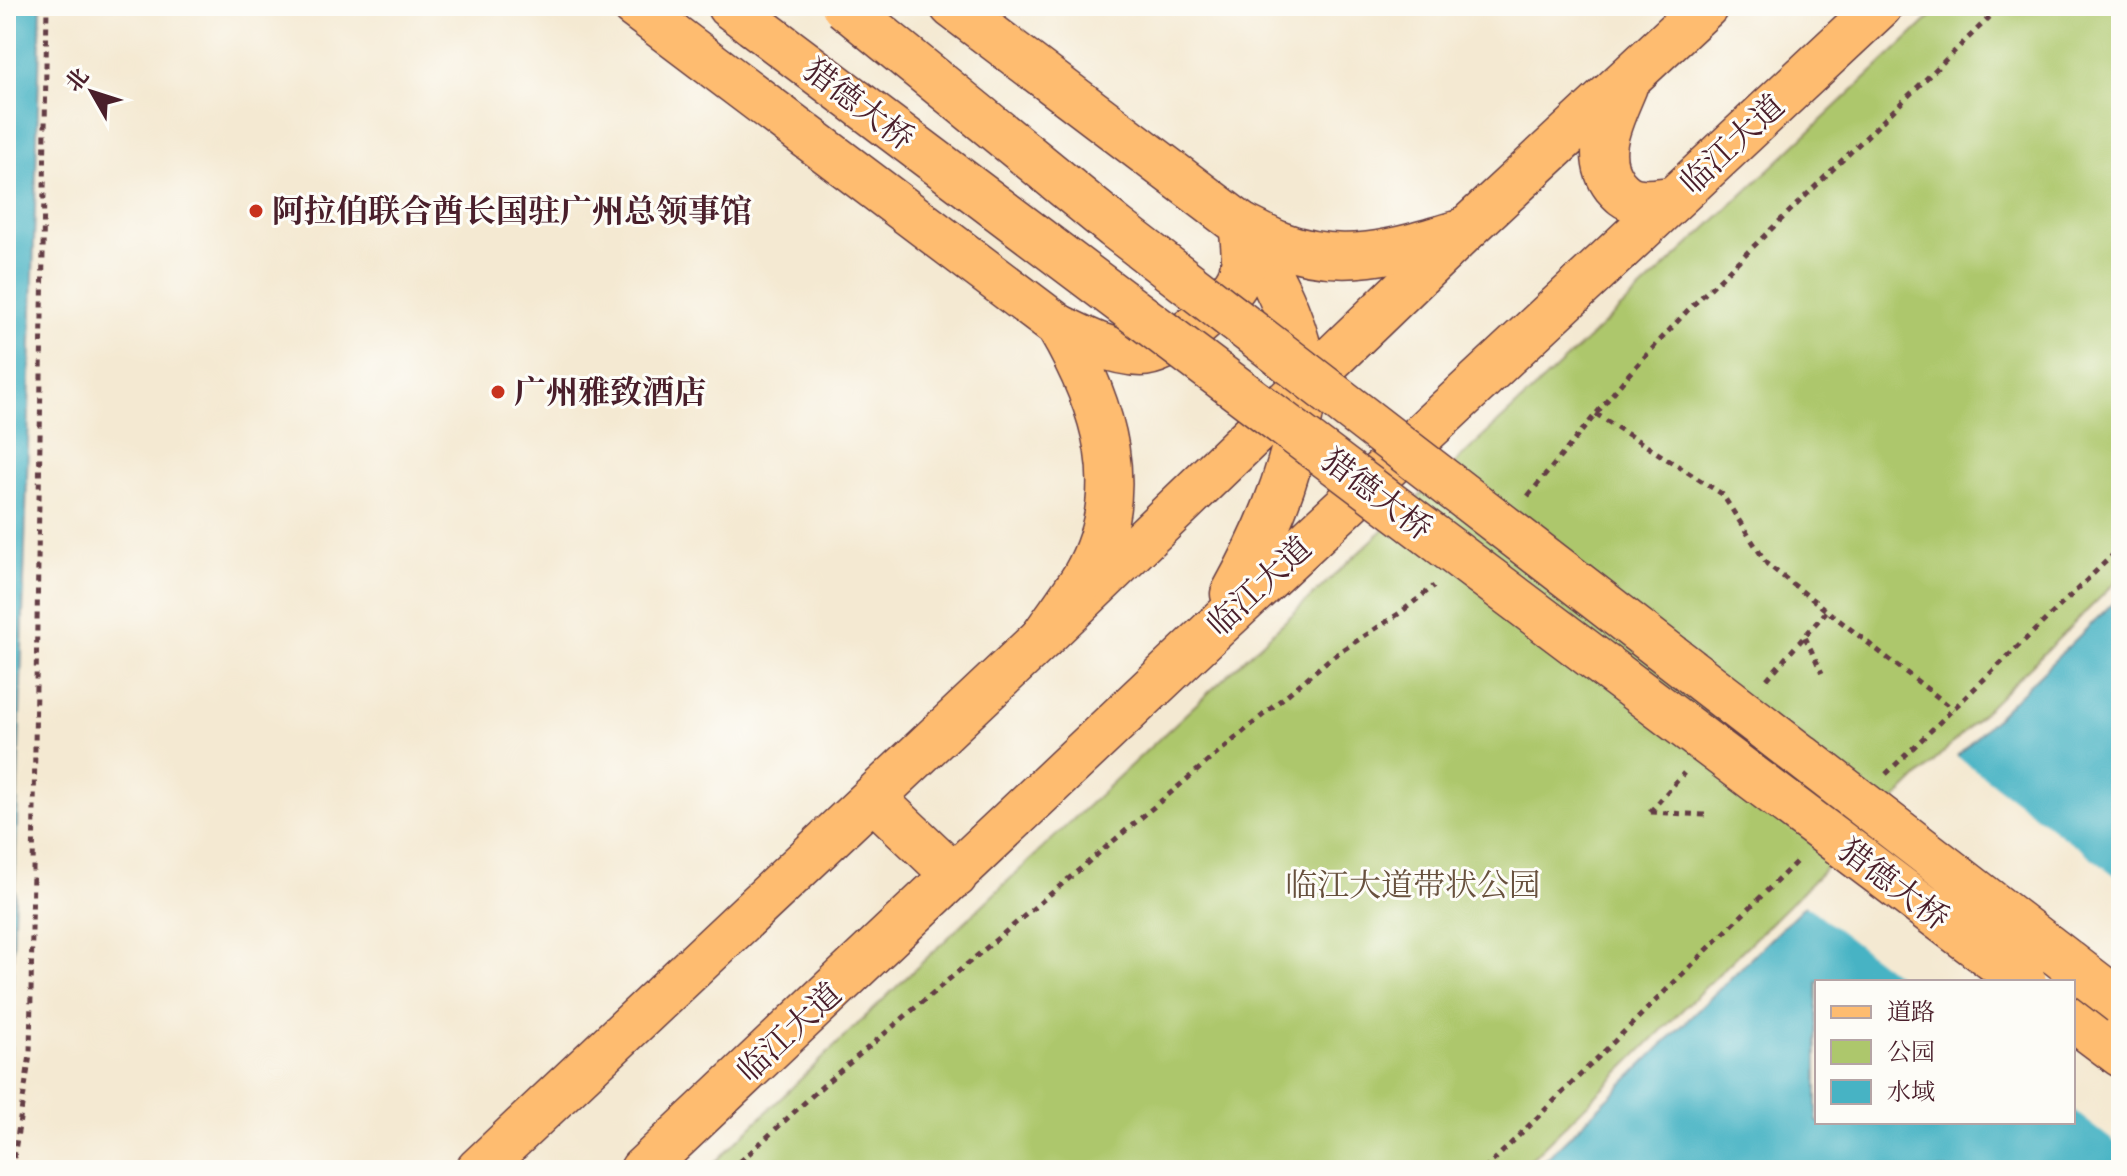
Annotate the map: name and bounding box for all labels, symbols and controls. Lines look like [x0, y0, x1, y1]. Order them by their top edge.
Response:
street label: 猎德大桥 [792, 50, 922, 163]
north arrow [52, 52, 132, 132]
text: 北 [59, 63, 98, 100]
street label: 临江大道 [1672, 86, 1797, 207]
place label: 阿拉伯联合酋长国驻广州总领事馆 [272, 191, 752, 237]
marker: 阿拉伯联合酋长国驻广州总领事馆 [247, 202, 265, 220]
place label: 广州雅致酒店 [514, 372, 706, 418]
marker: 广州雅致酒店 [489, 383, 507, 401]
street label: 猎德大桥 [1310, 440, 1440, 553]
street label: 临江大道 [1199, 528, 1324, 649]
street label: 猎德大桥 [1827, 830, 1957, 943]
park label: 临江大道带状公园 [1285, 865, 1541, 911]
street label: 临江大道 [729, 974, 854, 1095]
legend [1815, 980, 2075, 1124]
text: 道路 [1887, 997, 1935, 1031]
text: 公园 [1887, 1037, 1935, 1071]
text: 水域 [1887, 1077, 1935, 1111]

